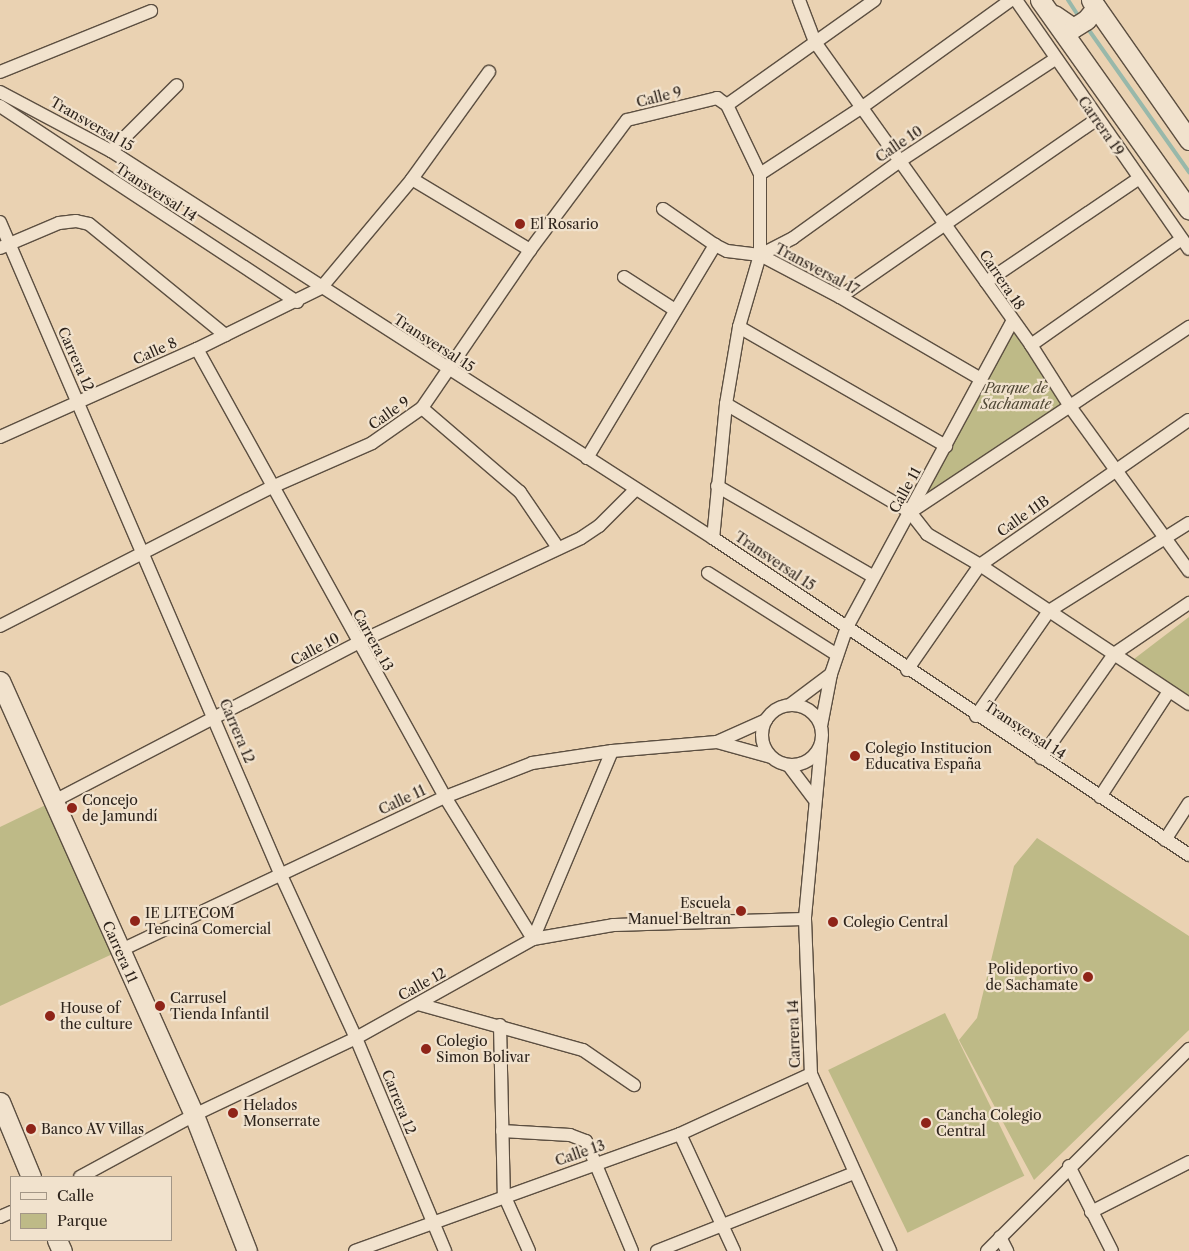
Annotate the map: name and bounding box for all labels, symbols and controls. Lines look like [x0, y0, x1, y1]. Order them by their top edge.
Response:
street label: Calle 9 [635, 83, 683, 111]
street label: Transversal 15 [47, 93, 137, 155]
street label: Carrera 19 [1074, 93, 1128, 159]
street label: Calle 10 [872, 122, 926, 166]
street label: Transversal 14 [112, 159, 200, 225]
place label: El Rosario [530, 216, 598, 232]
marker: El Rosario [514, 218, 526, 230]
street label: Transversal 17 [772, 240, 862, 298]
street label: Carrera 18 [976, 247, 1028, 313]
street label: Transversal 15 [390, 311, 478, 375]
street label: Carrera 12 [54, 324, 98, 394]
street label: Calle 8 [130, 334, 180, 368]
park label: Parque de Sachamate [981, 380, 1051, 412]
street label: Calle 9 [365, 393, 413, 433]
street label: Calle 11 [886, 464, 924, 516]
street label: Calle 11B [994, 492, 1052, 540]
street label: Transversal 15 [732, 528, 818, 594]
street label: Carrera 13 [349, 606, 397, 674]
street label: Calle 10 [288, 629, 342, 669]
street label: Carrera 12 [216, 696, 258, 766]
street label: Transversal 14 [981, 697, 1069, 763]
place label: Colegio Institucion Educativa España [865, 740, 992, 772]
marker: Colegio Institucion Educativa España [849, 750, 861, 762]
street label: Calle 11 [376, 782, 428, 818]
place label: Concejo de Jamundí [82, 792, 157, 824]
marker: Concejo de Jamundí [66, 802, 78, 814]
place label: Escuela Manuel Beltran [628, 895, 731, 928]
place label: IE LITECOM Tencina Comercial [145, 905, 271, 938]
marker: Escuela Manuel Beltran [735, 905, 747, 917]
place label: Colegio Central [843, 914, 948, 930]
marker: IE LITECOM Tencina Comercial [129, 915, 141, 927]
marker: Colegio Central [827, 916, 839, 928]
street label: Carrera 11 [99, 918, 141, 986]
place label: Polideportivo de Sachamate [985, 961, 1078, 994]
street label: Calle 12 [395, 964, 449, 1004]
marker: Polideportivo de Sachamate [1082, 971, 1094, 983]
place label: Carrusel Tienda Infantil [170, 990, 269, 1022]
street label: Carrera 14 [784, 999, 804, 1069]
place label: House of the culture [60, 1000, 133, 1032]
marker: Carrusel Tienda Infantil [154, 1000, 166, 1012]
marker: House of the culture [44, 1010, 56, 1022]
place label: Colegio Simon Bolivar [436, 1033, 530, 1066]
marker: Colegio Simon Bolivar [420, 1043, 432, 1055]
street label: Carrera 12 [378, 1067, 420, 1137]
place label: Helados Monserrate [243, 1097, 320, 1130]
marker: Helados Monserrate [227, 1107, 239, 1119]
place label: Cancha Colegio Central [936, 1107, 1042, 1140]
marker: Cancha Colegio Central [920, 1117, 932, 1129]
place label: Banco AV Villas [41, 1121, 146, 1137]
marker: Banco AV Villas [25, 1123, 37, 1135]
street label: Calle 13 [553, 1137, 607, 1169]
legend [10, 1176, 172, 1241]
text: Calle [57, 1186, 94, 1205]
text: Parque [57, 1211, 107, 1230]

